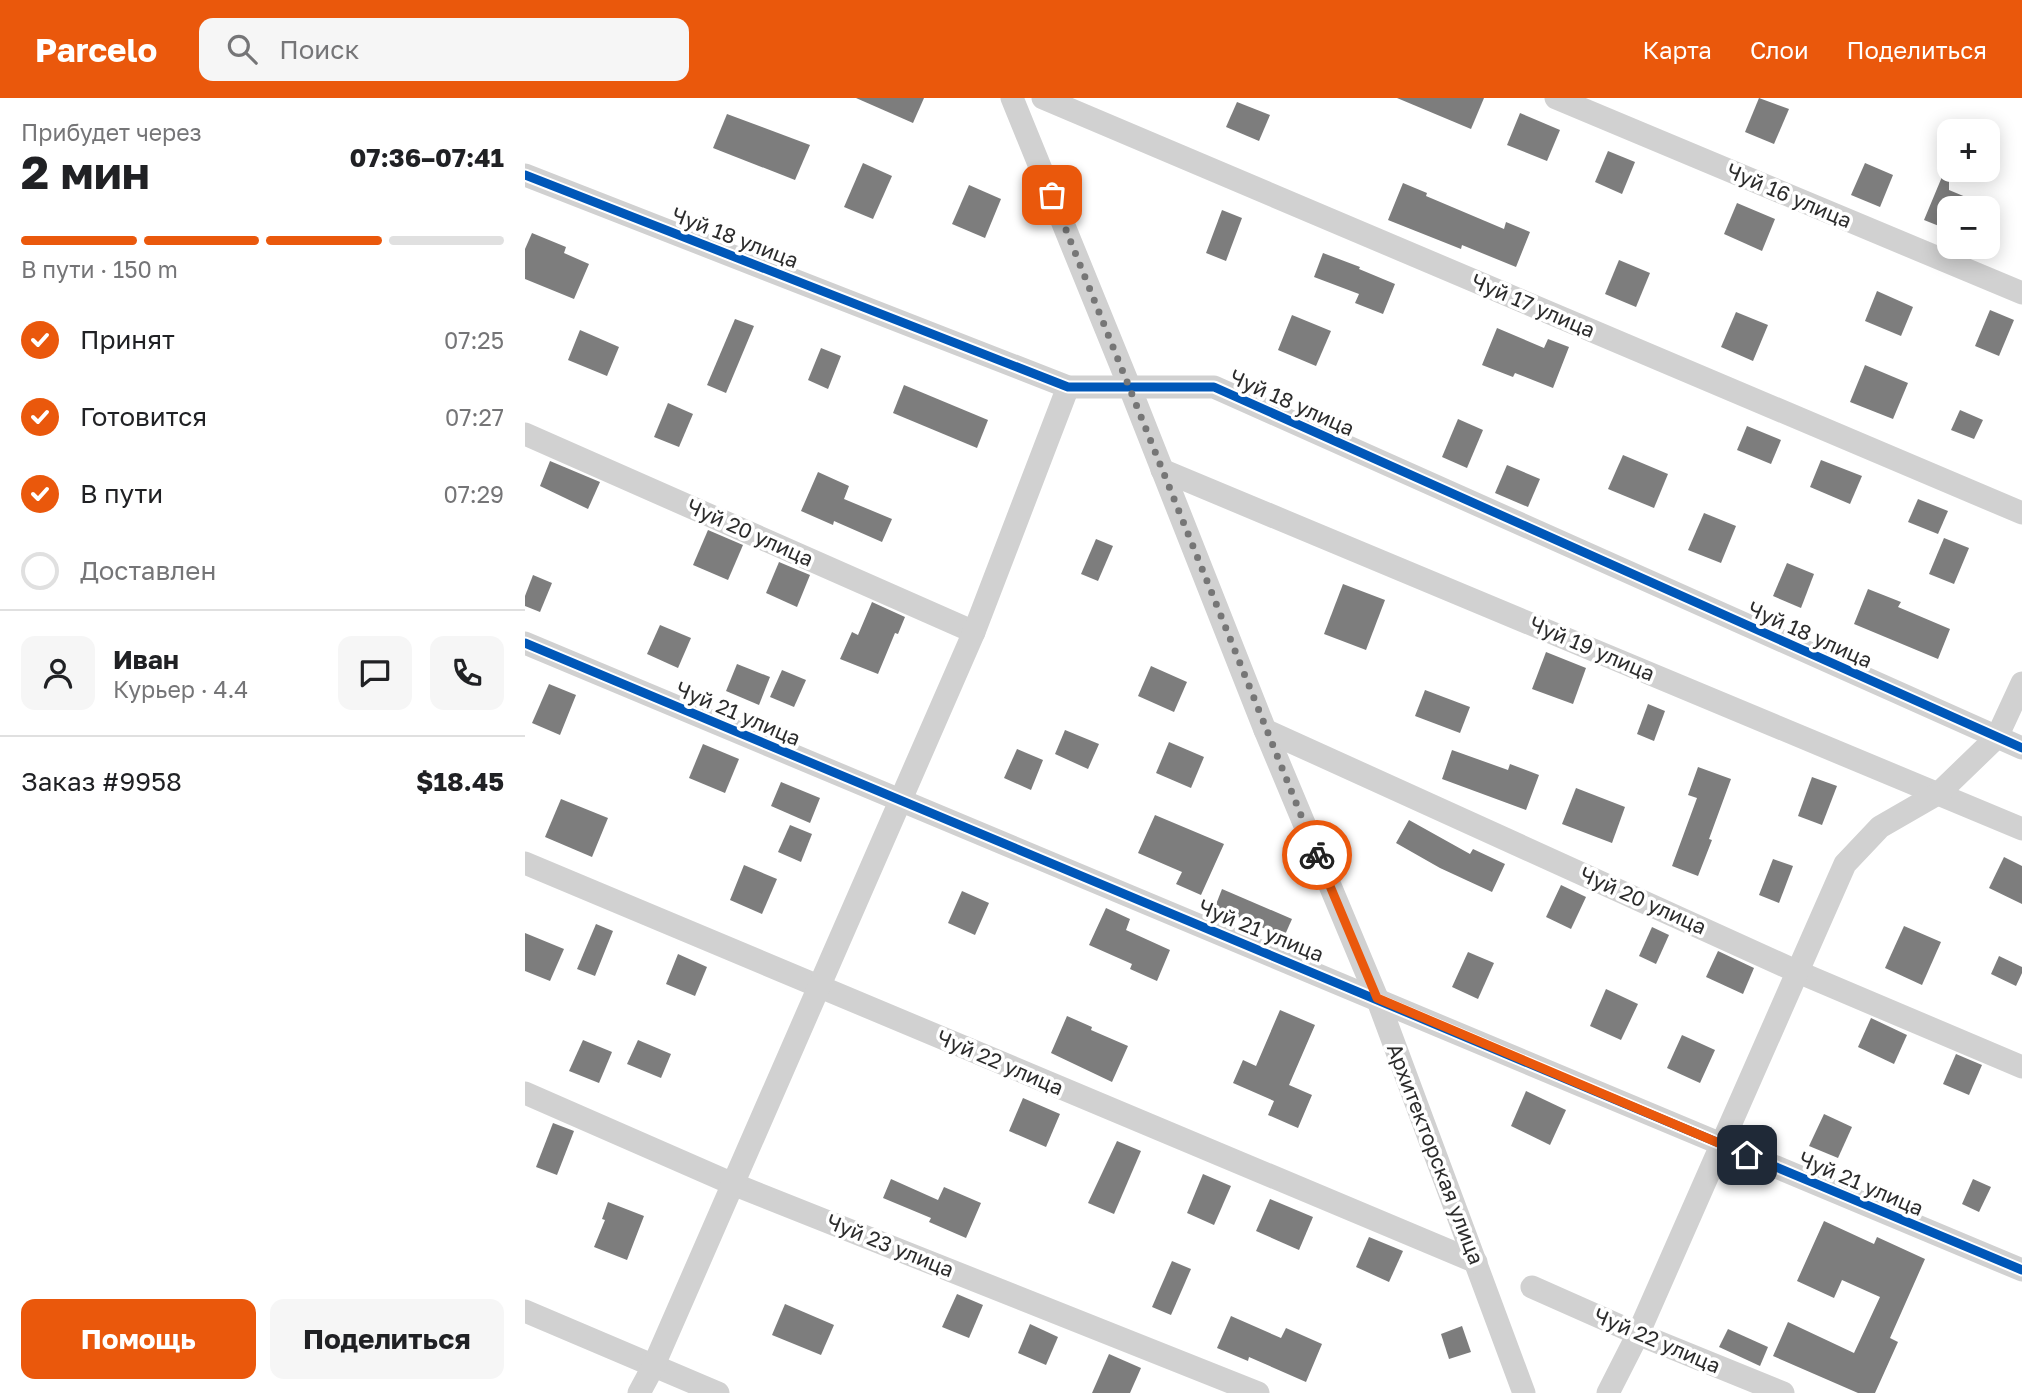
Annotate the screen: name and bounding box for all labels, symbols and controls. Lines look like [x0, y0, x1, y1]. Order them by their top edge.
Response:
search box [199, 18, 689, 81]
text: Parcelo [35, 30, 157, 69]
icon: search [223, 30, 261, 68]
text: Поиск [279, 34, 359, 65]
text: Карта [1642, 35, 1712, 64]
text: Слои [1750, 35, 1809, 64]
text: Поделиться [1847, 35, 1987, 64]
text: Прибудет через [21, 118, 202, 146]
map controls [1937, 119, 2000, 259]
button: + [1937, 119, 2000, 182]
text: 07:36–07:41 [349, 142, 504, 173]
text: 2 мин [21, 144, 150, 199]
street label: Чуй 16 улица [1723, 157, 1856, 233]
pin [1022, 165, 1082, 225]
icon: bag [1033, 176, 1071, 214]
button: − [1937, 196, 2000, 259]
street label: Чуй 18 улица [668, 201, 802, 273]
text: В пути · 150 m [21, 255, 178, 283]
street label: Чуй 17 улица [1468, 267, 1599, 343]
icon: check [21, 321, 59, 359]
text: Принят [80, 324, 175, 355]
text: 07:25 [444, 326, 504, 354]
street label: Чуй 18 улица [1226, 363, 1359, 441]
icon: check [21, 398, 59, 436]
text: Готовится [80, 401, 207, 432]
text: 07:27 [445, 403, 504, 431]
icon: check [21, 475, 59, 513]
text: В пути [80, 478, 163, 509]
text: 07:29 [443, 480, 504, 508]
street label: Чуй 20 улица [683, 493, 818, 572]
text: Доставлен [80, 555, 216, 586]
street label: Чуй 18 улица [1744, 595, 1877, 673]
street label: Чуй 19 улица [1526, 610, 1659, 686]
button: person [21, 636, 95, 710]
button: chat [338, 636, 412, 710]
button: phone [430, 636, 504, 710]
text: Иван [113, 644, 179, 675]
text: Курьер · 4.4 [113, 675, 248, 703]
street label: Чуй 21 улица [672, 675, 805, 751]
text: Заказ #9958 [21, 766, 182, 797]
text: $18.45 [416, 766, 504, 797]
courier [1282, 820, 1352, 890]
icon: bike [1298, 836, 1336, 874]
street label: Чуй 20 улица [1576, 861, 1711, 940]
street label: Чуй 21 улица [1195, 893, 1328, 967]
street label: Чуй 22 улица [933, 1024, 1068, 1100]
street label: Архитекторская улица [1382, 1039, 1490, 1268]
pin [1717, 1125, 1777, 1185]
icon: home [1728, 1136, 1766, 1174]
street label: Чуй 21 улица [1795, 1145, 1928, 1221]
street label: Чуй 23 улица [823, 1208, 958, 1282]
button: Помощь [21, 1299, 256, 1379]
button: Поделиться [270, 1299, 504, 1379]
street label: Чуй 22 улица [1590, 1302, 1725, 1378]

